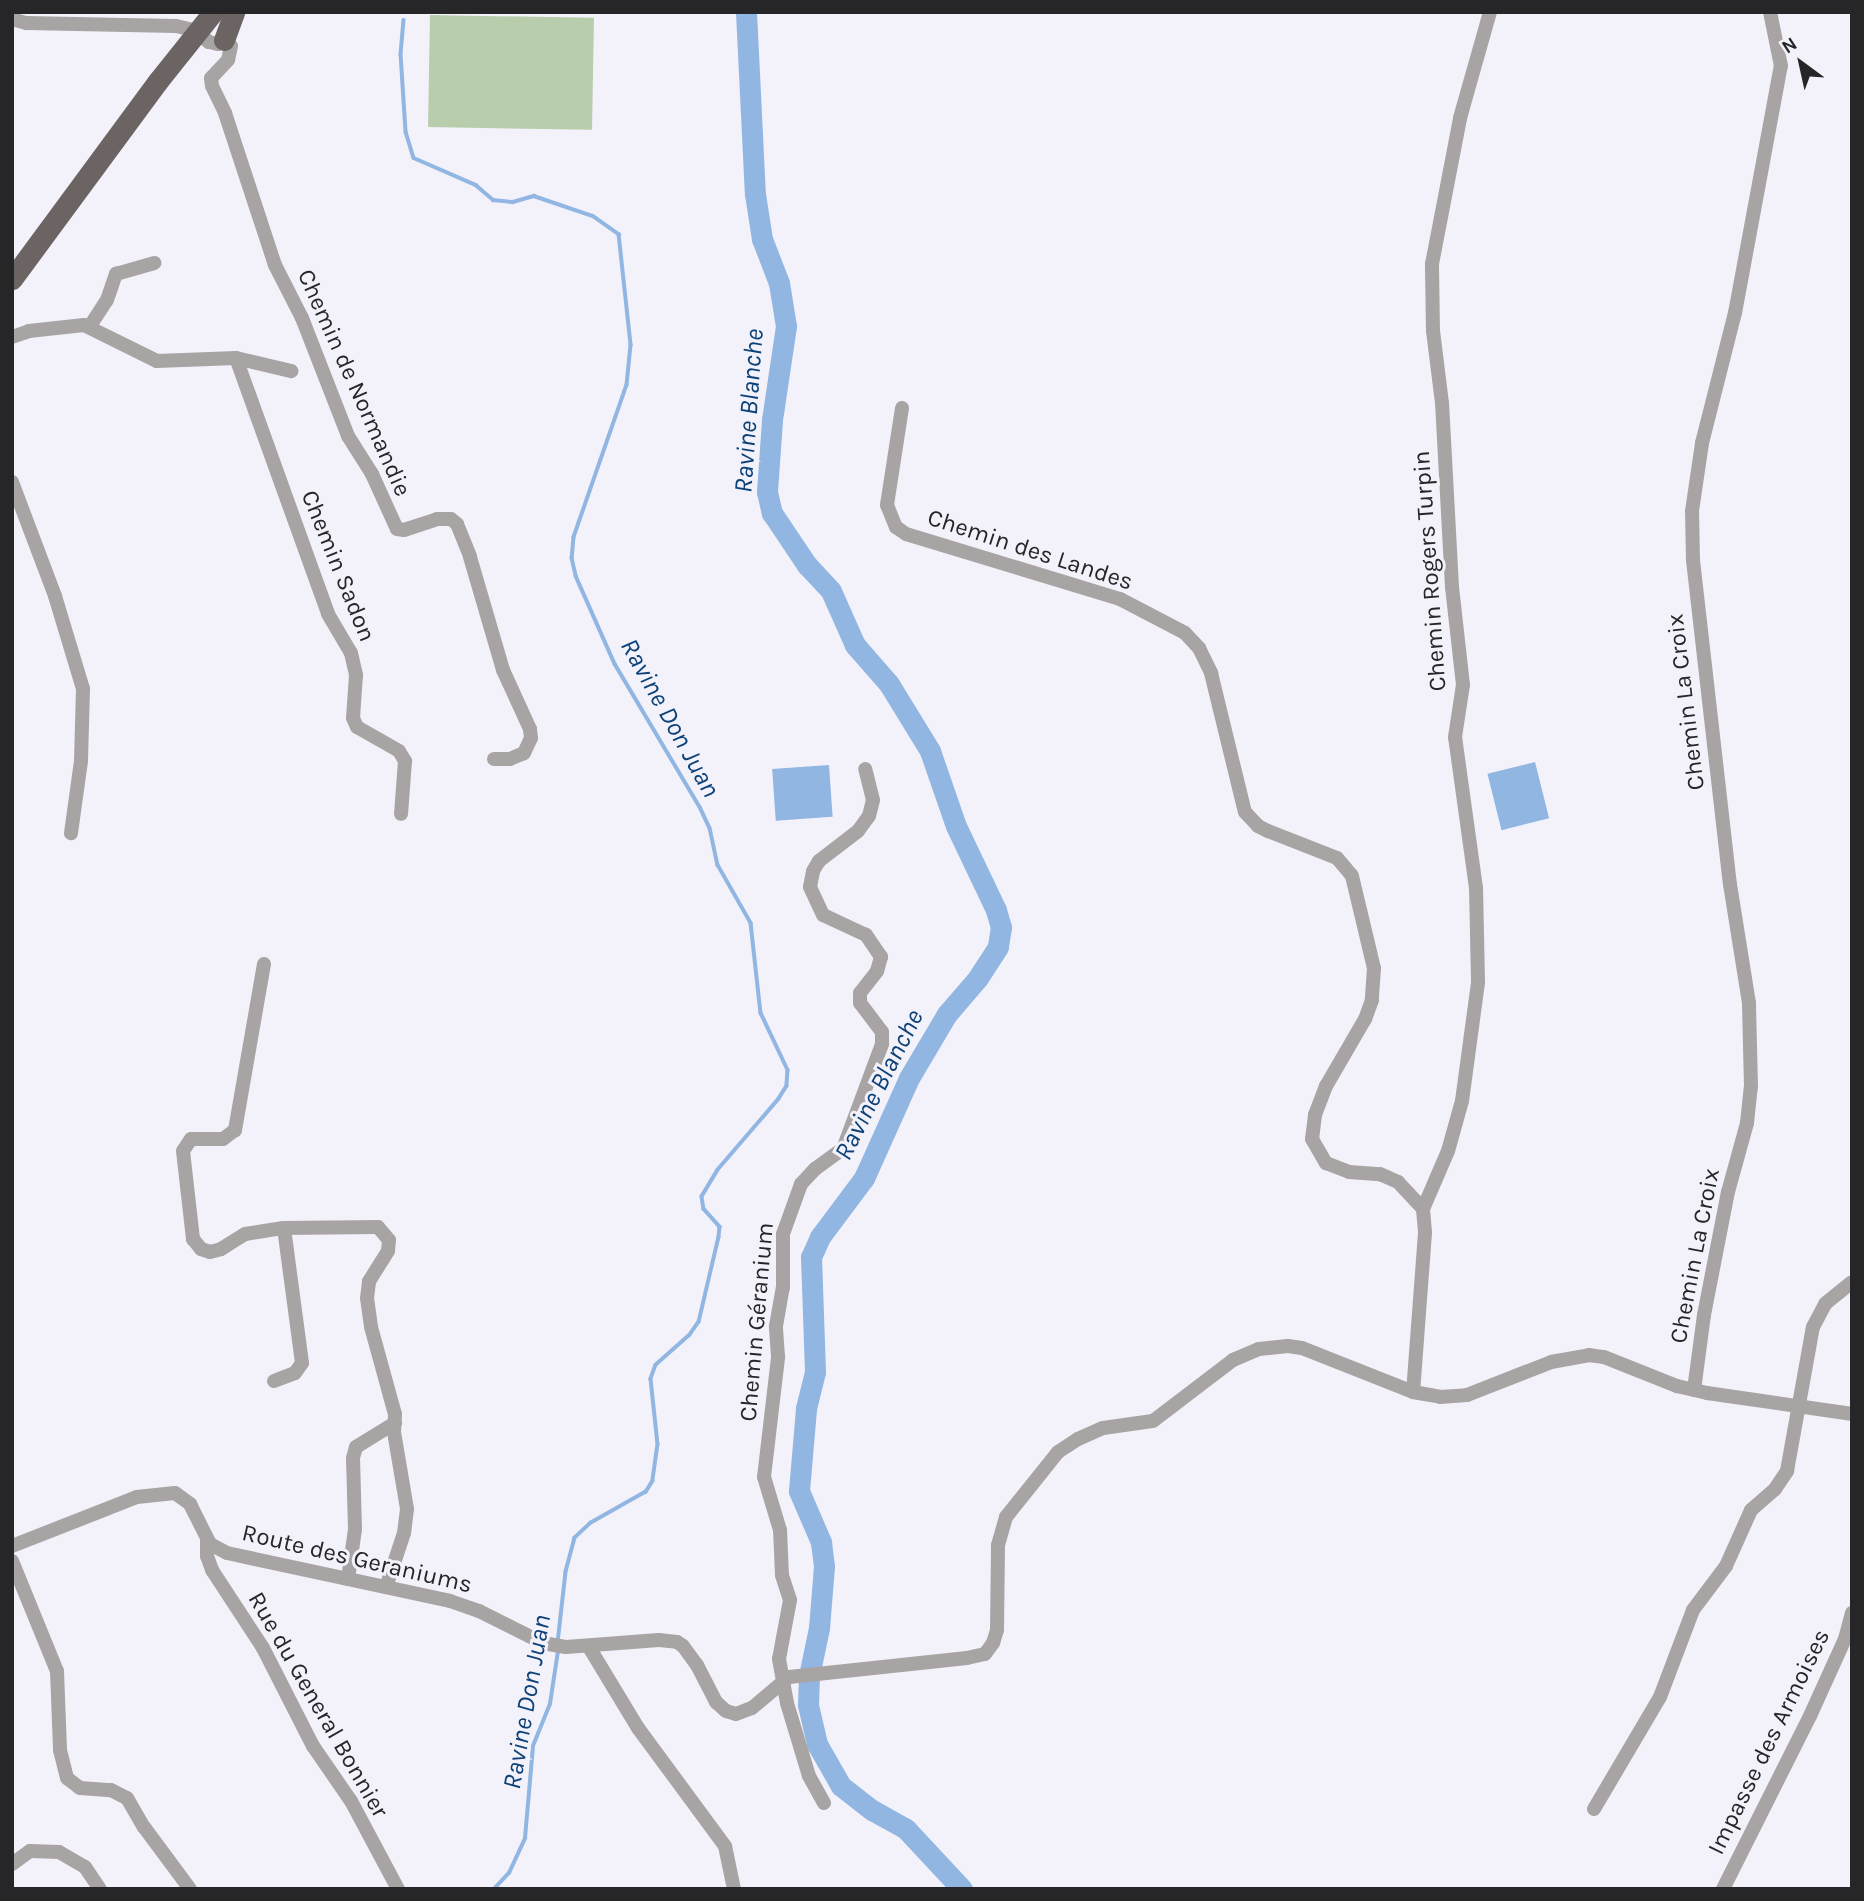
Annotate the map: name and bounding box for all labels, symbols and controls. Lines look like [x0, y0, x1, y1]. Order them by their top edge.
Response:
north arrow [1766, 28, 1836, 98]
text: N [1778, 32, 1801, 58]
street label: Chemin de Normandie [291, 265, 417, 501]
water label: Ravine Blanche [728, 328, 770, 494]
street label: Chemin Rogers Turpin [1407, 450, 1453, 692]
street label: Chemin Sadon [295, 486, 381, 646]
street label: Chemin des Landes [924, 503, 1136, 597]
street label: Chemin La Croix [1661, 612, 1711, 792]
water label: Ravine Don Juan [614, 633, 726, 803]
water label: Ravine Blanche [828, 1005, 930, 1165]
street label: Chemin La Croix [1664, 1166, 1726, 1346]
street label: Chemin Géranium [734, 1221, 780, 1423]
street label: Route des Geraniums [239, 1519, 475, 1599]
street label: Rue du General Bonnier [242, 1587, 394, 1823]
water label: Ravine Don Juan [496, 1612, 558, 1792]
street label: Impasse des Armoises [1702, 1625, 1836, 1859]

